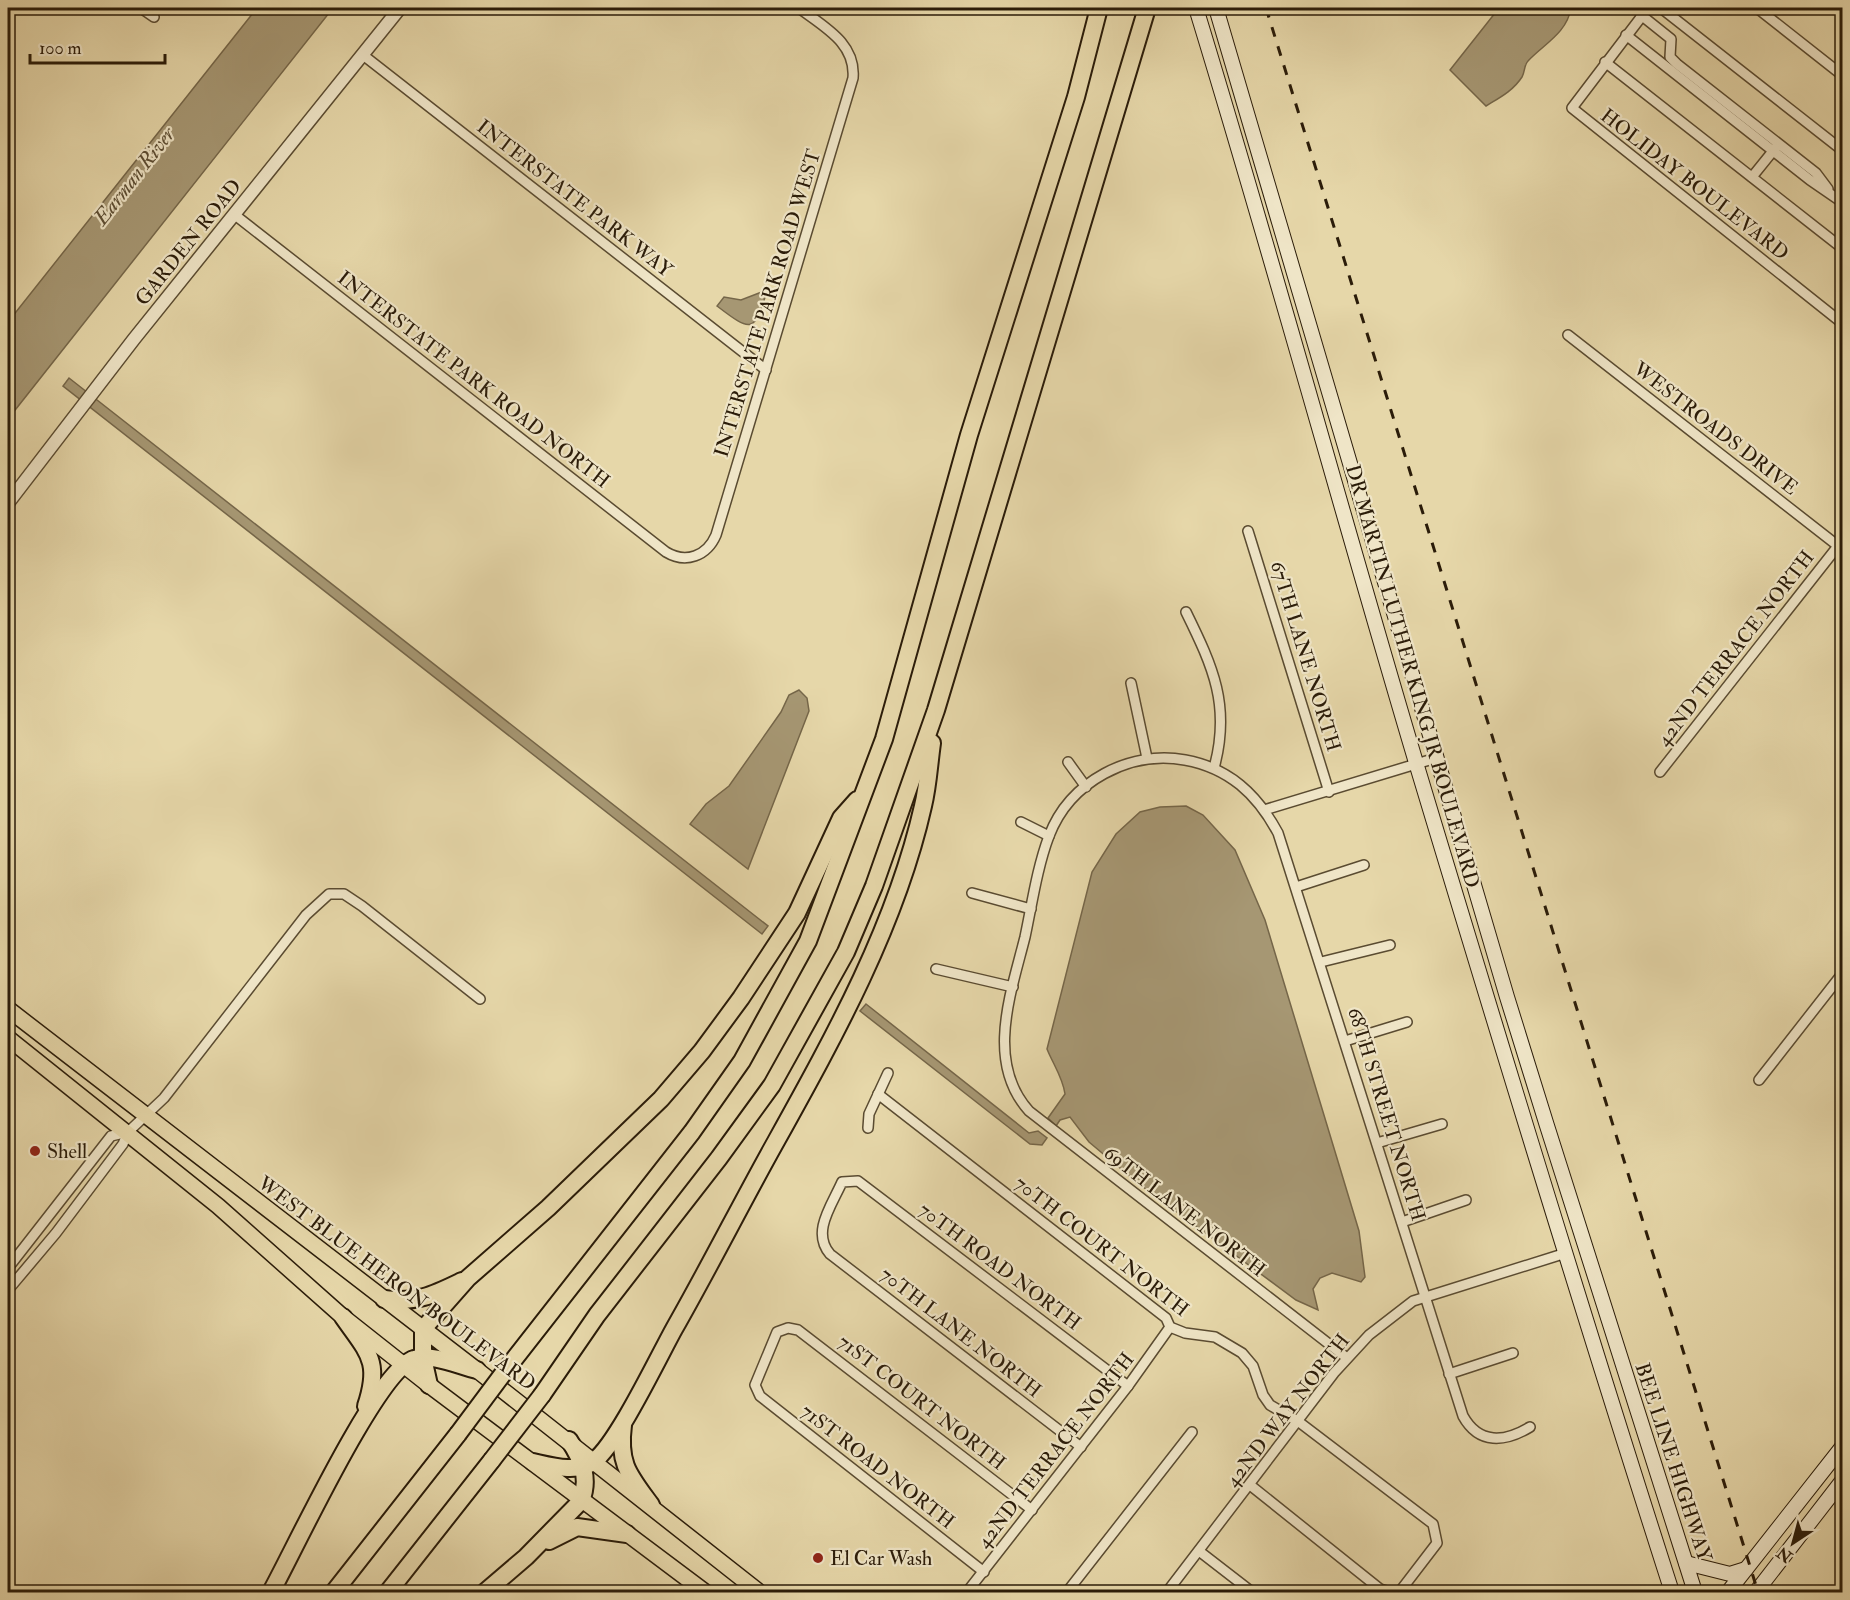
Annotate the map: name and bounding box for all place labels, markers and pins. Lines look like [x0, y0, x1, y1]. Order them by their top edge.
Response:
place label: Shell [47, 1139, 87, 1164]
marker: Shell [28, 1144, 42, 1158]
place label: El Car Wash [830, 1546, 933, 1571]
marker: El Car Wash [811, 1551, 825, 1565]

